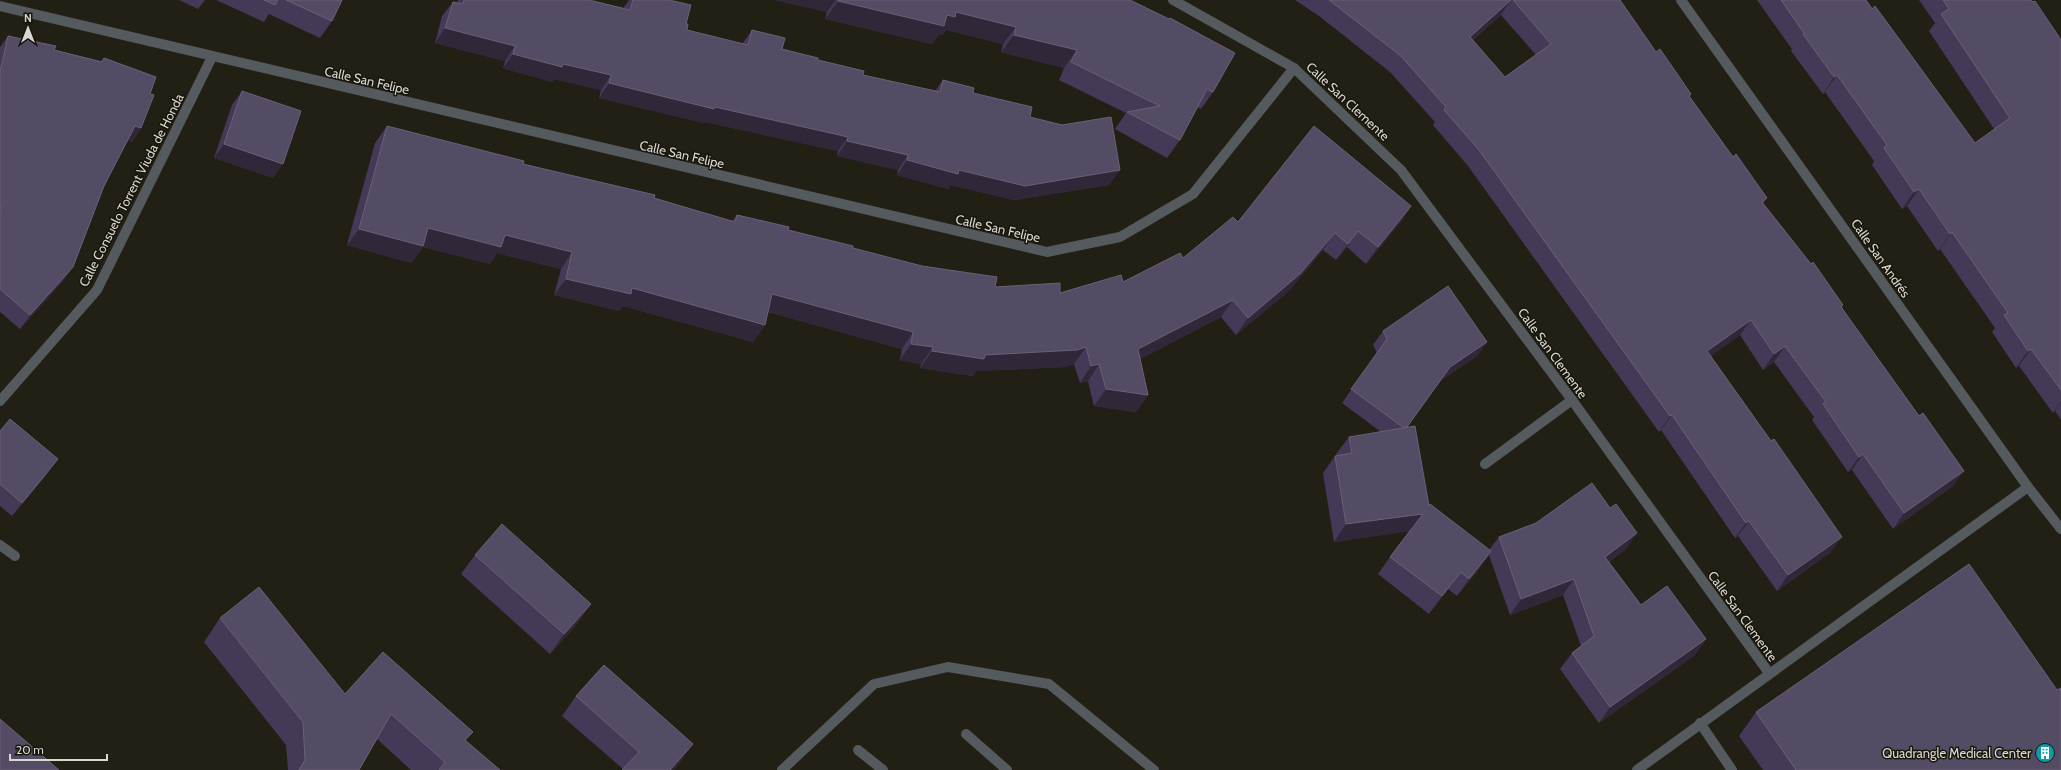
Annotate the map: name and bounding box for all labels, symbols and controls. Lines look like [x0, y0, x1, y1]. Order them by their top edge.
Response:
north arrow [8, 8, 48, 48]
text: N [24, 11, 32, 25]
street label: Calle San Clemente [1303, 58, 1393, 144]
street label: Calle San Felipe [323, 62, 411, 98]
street label: Calle Consuelo Torrent Viuda de Honda [75, 90, 187, 289]
street label: Calle San Felipe [638, 136, 726, 172]
street label: Calle San Felipe [954, 210, 1042, 246]
street label: Calle San Andrés [1848, 216, 1914, 301]
street label: Calle San Clemente [1515, 305, 1591, 402]
street label: Calle San Clemente [1705, 568, 1781, 665]
scale bar [10, 736, 107, 762]
text: 20 m [16, 742, 44, 757]
building icon: Quadrangle Medical Center [2034, 742, 2056, 764]
place label: Quadrangle Medical Center [1882, 745, 2032, 761]

